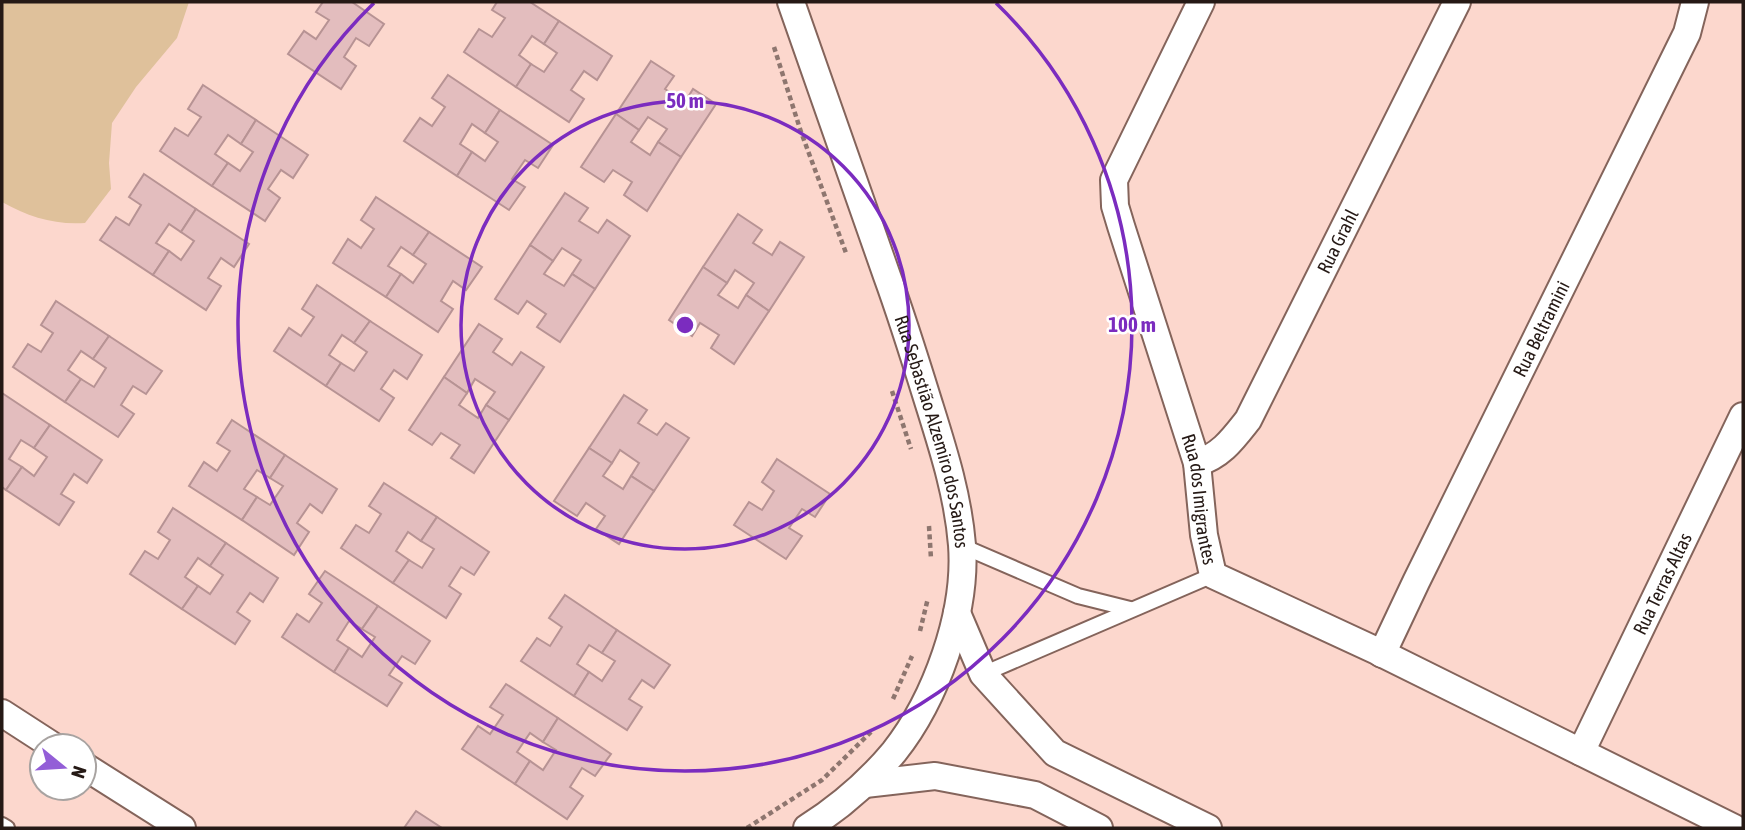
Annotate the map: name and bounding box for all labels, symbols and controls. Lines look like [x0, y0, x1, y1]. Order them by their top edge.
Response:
text: 50 m [666, 88, 704, 112]
street label: Rua Grahl [1312, 205, 1363, 277]
street label: Rua Beltramini [1508, 277, 1574, 380]
street label: Rua Sebastião Alzemiro dos Santos [891, 312, 973, 549]
text: 100 m [1108, 312, 1156, 336]
centre of rings [673, 313, 697, 337]
street label: Rua dos Imigrantes [1177, 431, 1221, 567]
street label: Rua Terras Altas [1628, 529, 1696, 638]
north arrow [28, 732, 98, 802]
text: N [67, 764, 91, 781]

